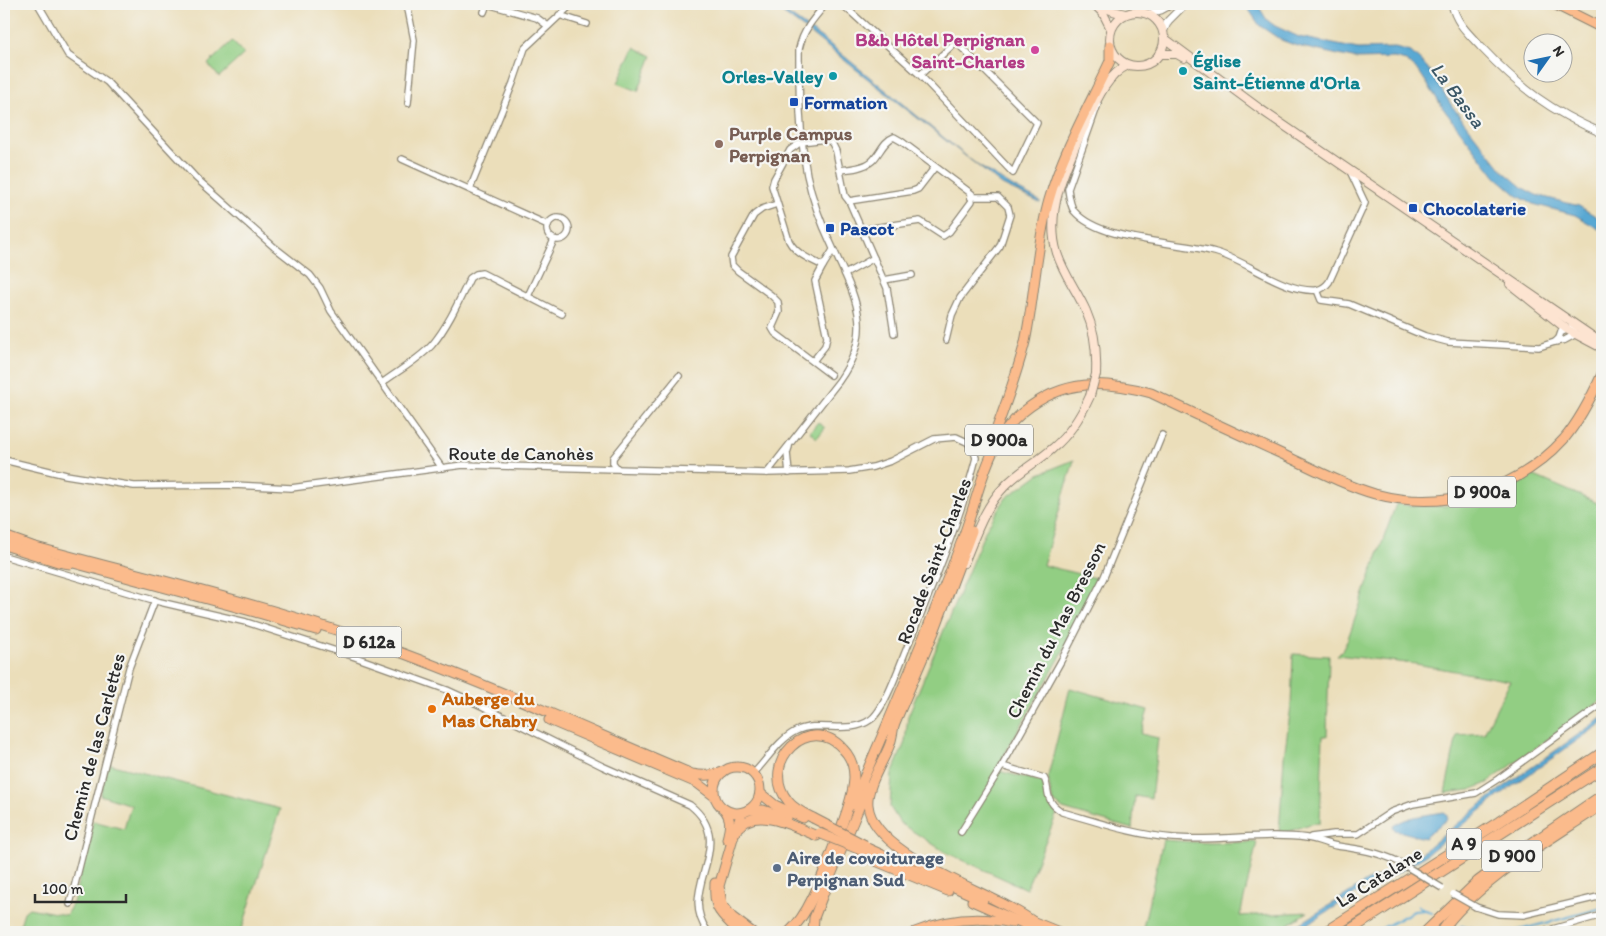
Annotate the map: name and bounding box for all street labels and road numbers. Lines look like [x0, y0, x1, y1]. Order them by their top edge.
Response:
road number: D 900a [965, 424, 1033, 456]
street label: Route de Canohès [448, 442, 594, 465]
street label: Rocade Saint-Charles [892, 475, 976, 647]
road number: D 900a [1448, 477, 1516, 508]
street label: Chemin du Mas Bresson [1001, 537, 1111, 722]
road number: D 612a [336, 626, 402, 658]
street label: Chemin de las Carlettes [58, 651, 130, 843]
road number: A 9 [1446, 829, 1482, 860]
road number: D 900 [1482, 840, 1542, 871]
street label: La Catalane [1332, 841, 1426, 913]

